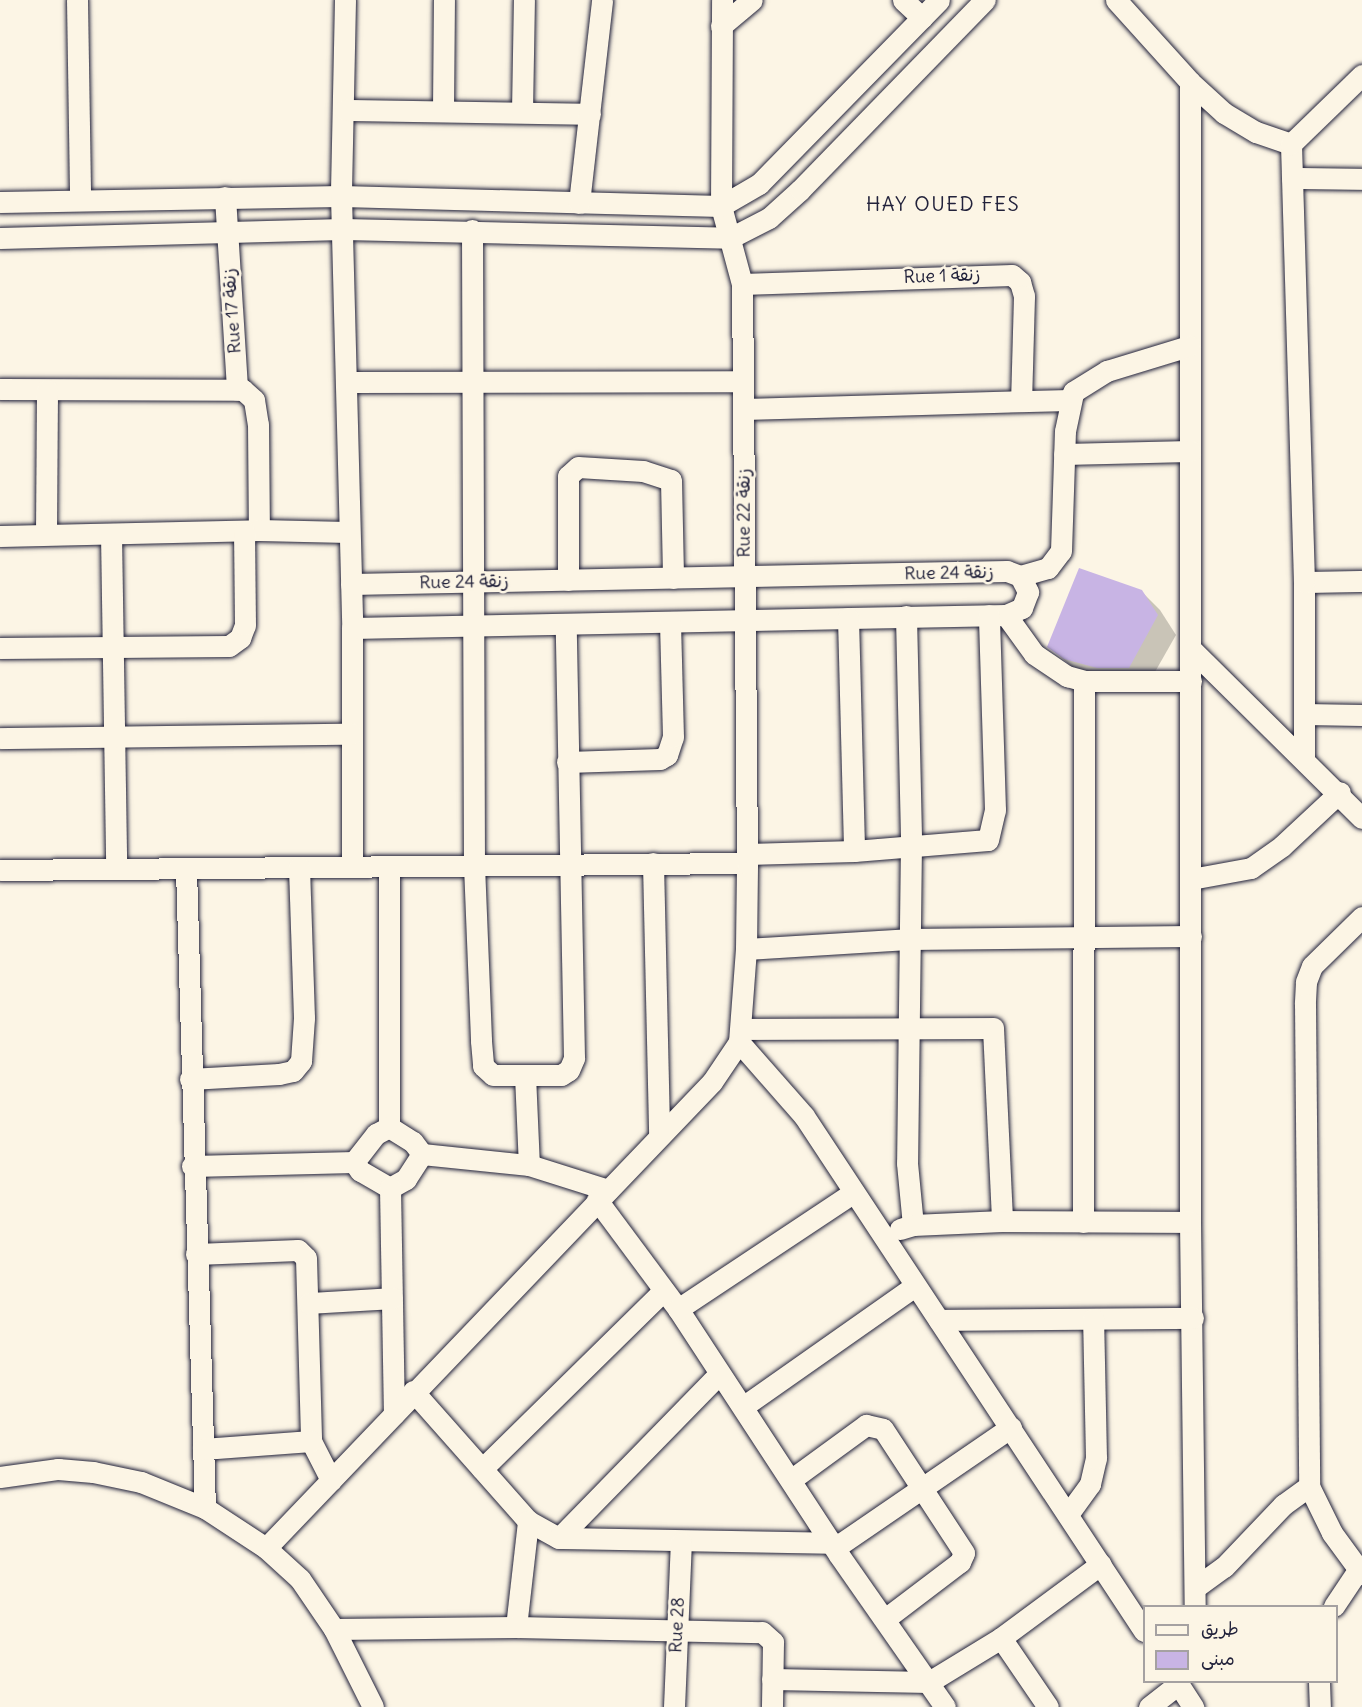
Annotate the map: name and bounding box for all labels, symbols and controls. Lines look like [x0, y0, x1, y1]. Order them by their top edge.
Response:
district label: HAY OUED FES [866, 191, 1020, 215]
street label: Rue 1 زنقة [903, 264, 981, 288]
street label: Rue 17 زنقة [218, 268, 246, 354]
street label: Rue 22 زنقة [733, 468, 755, 558]
street label: Rue 24 زنقة [904, 561, 994, 585]
street label: Rue 24 زنقة [419, 570, 509, 594]
street label: Rue 28 [665, 1596, 689, 1654]
legend [1143, 1605, 1338, 1683]
text: طريق [1201, 1617, 1239, 1640]
text: مبنى [1201, 1647, 1235, 1670]

